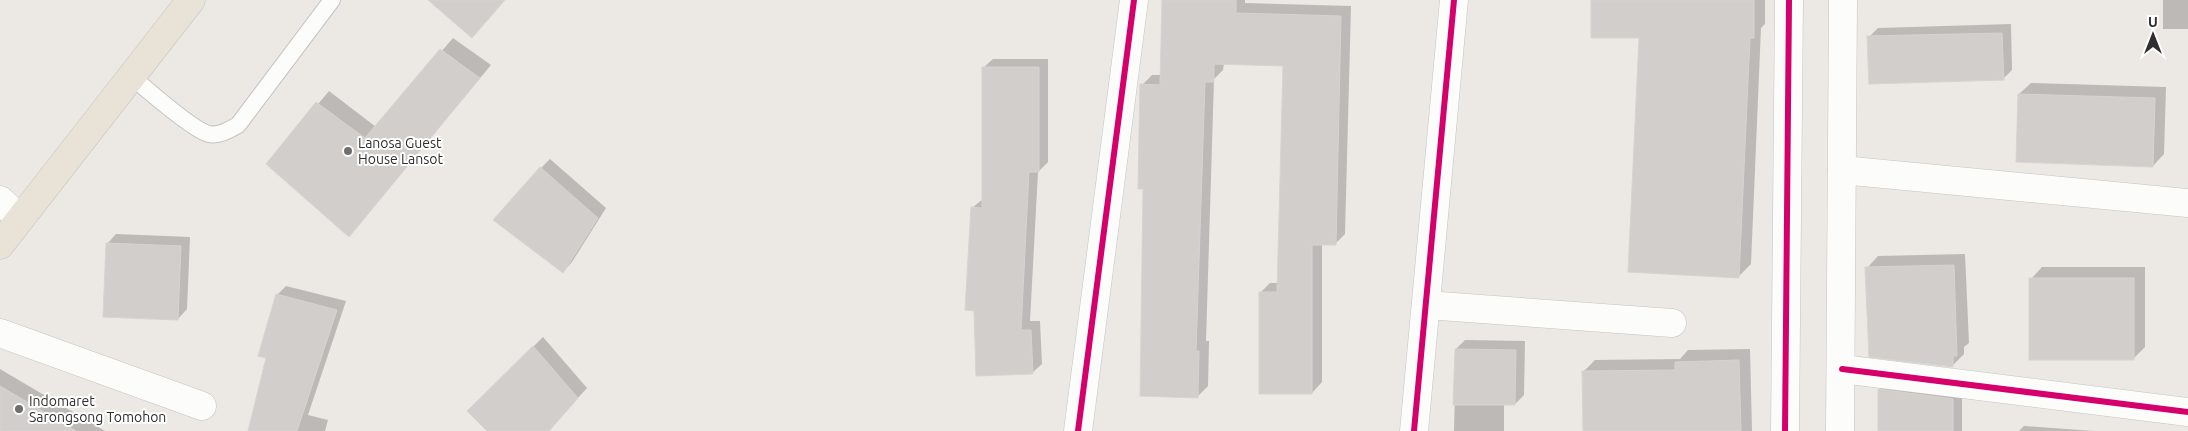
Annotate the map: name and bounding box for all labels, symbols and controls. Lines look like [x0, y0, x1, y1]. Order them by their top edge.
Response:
north arrow [2128, 10, 2178, 60]
text: U [2148, 14, 2158, 30]
place label: Lanosa Guest House Lansot [358, 135, 444, 167]
marker: Lanosa Guest House Lansot [342, 145, 354, 157]
place label: Indomaret Sarongsong Tomohon [29, 393, 166, 425]
marker: Indomaret Sarongsong Tomohon [13, 403, 25, 415]

